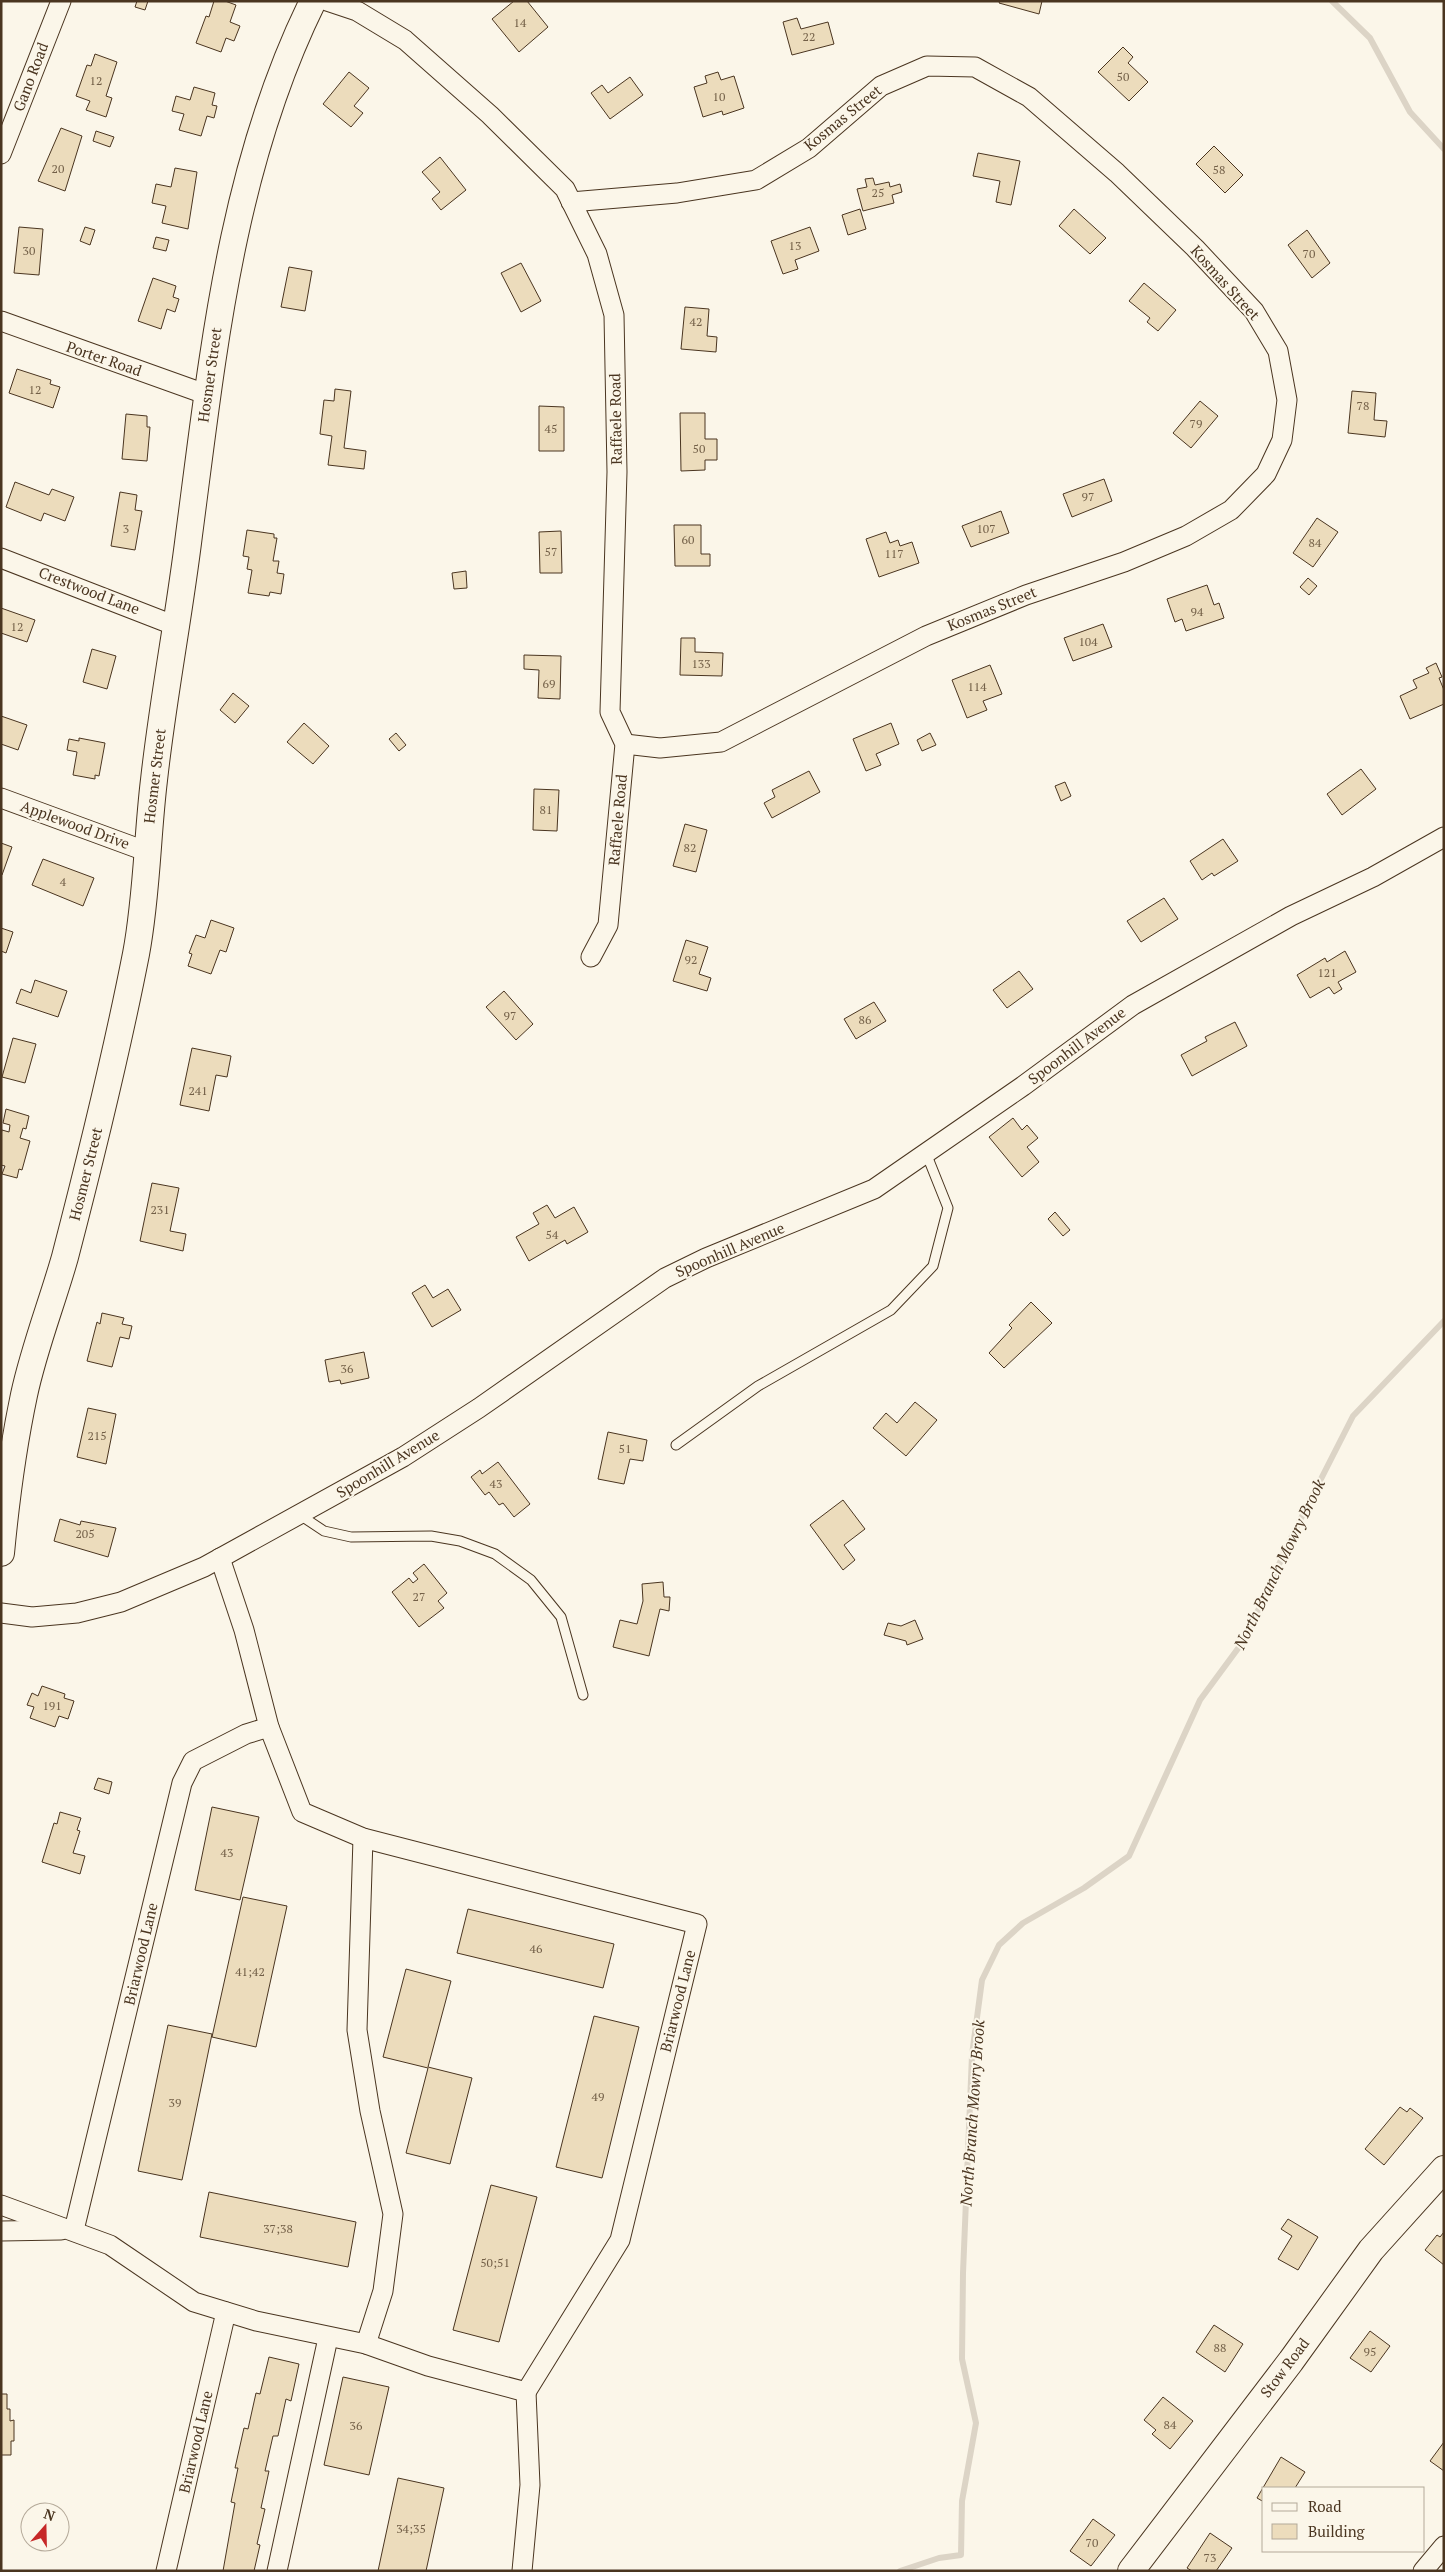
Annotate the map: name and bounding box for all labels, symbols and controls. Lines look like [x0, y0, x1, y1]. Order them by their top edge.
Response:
house number: 14 [514, 15, 527, 30]
house number: 22 [803, 29, 815, 44]
street label: Gano Road [8, 39, 52, 114]
house number: 50 [1117, 69, 1129, 84]
house number: 12 [90, 73, 102, 88]
street label: Kosmas Street [799, 79, 886, 155]
house number: 10 [713, 89, 725, 104]
house number: 20 [52, 161, 64, 176]
house number: 58 [1213, 162, 1225, 177]
house number: 25 [872, 185, 884, 200]
house number: 13 [789, 238, 801, 253]
street label: Kosmas Street [1187, 241, 1265, 324]
house number: 30 [23, 243, 35, 258]
house number: 70 [1303, 246, 1315, 261]
house number: 42 [690, 314, 702, 329]
street label: Hosmer Street [192, 326, 226, 424]
street label: Porter Road [64, 336, 145, 380]
street label: Raffaele Road [604, 373, 626, 465]
house number: 12 [29, 382, 41, 397]
house number: 78 [1357, 398, 1369, 413]
house number: 79 [1190, 416, 1202, 431]
house number: 45 [545, 421, 557, 436]
house number: 50 [693, 441, 705, 456]
house number: 97 [1082, 489, 1094, 504]
house number: 3 [123, 521, 129, 536]
house number: 107 [976, 521, 996, 536]
house number: 60 [682, 532, 694, 547]
house number: 84 [1309, 535, 1322, 550]
house number: 57 [545, 544, 557, 559]
house number: 117 [884, 546, 904, 561]
street label: Crestwood Lane [36, 562, 143, 619]
street label: Kosmas Street [944, 581, 1040, 635]
house number: 94 [1191, 604, 1204, 619]
house number: 12 [11, 619, 23, 634]
house number: 104 [1078, 634, 1098, 649]
house number: 133 [691, 656, 711, 671]
house number: 69 [543, 676, 555, 691]
house number: 114 [967, 679, 987, 694]
street label: Hosmer Street [138, 727, 170, 825]
street label: Raffaele Road [603, 773, 631, 866]
street label: Applewood Drive [18, 795, 132, 853]
house number: 81 [540, 802, 552, 817]
house number: 82 [684, 840, 696, 855]
house number: 4 [60, 874, 67, 889]
house number: 92 [685, 952, 697, 967]
house number: 121 [1317, 965, 1337, 980]
street label: Spoonhill Avenue [1024, 1002, 1129, 1088]
house number: 97 [504, 1008, 516, 1023]
house number: 86 [859, 1012, 872, 1027]
house number: 241 [188, 1083, 208, 1098]
street label: Hosmer Street [64, 1125, 106, 1223]
house number: 231 [150, 1202, 170, 1217]
street label: Spoonhill Avenue [672, 1217, 787, 1281]
house number: 54 [546, 1227, 559, 1242]
house number: 36 [341, 1361, 354, 1376]
street label: Spoonhill Avenue [332, 1424, 443, 1502]
house number: 215 [87, 1428, 107, 1443]
house number: 51 [619, 1441, 631, 1456]
water label: North Branch Mowry Brook [1228, 1475, 1330, 1654]
house number: 43 [490, 1476, 502, 1491]
house number: 205 [75, 1526, 95, 1541]
house number: 27 [413, 1589, 425, 1604]
house number: 191 [42, 1698, 62, 1713]
house number: 43 [221, 1845, 233, 1860]
street label: Briarwood Lane [119, 1901, 162, 2007]
house number: 46 [530, 1941, 543, 1956]
street label: Briarwood Lane [655, 1948, 699, 2054]
house number: 41;42 [235, 1964, 265, 1979]
water label: North Branch Mowry Brook [954, 2019, 989, 2208]
house number: 49 [592, 2089, 604, 2104]
house number: 39 [169, 2095, 181, 2110]
house number: 37;38 [263, 2221, 293, 2236]
house number: 50;51 [480, 2255, 510, 2270]
street label: Stow Road [1255, 2334, 1313, 2401]
house number: 88 [1214, 2340, 1226, 2355]
house number: 95 [1364, 2344, 1376, 2359]
street label: Briarwood Lane [174, 2389, 217, 2495]
house number: 84 [1164, 2417, 1177, 2432]
house number: 36 [350, 2418, 363, 2433]
legend [1262, 2487, 1425, 2552]
text: Road [1308, 2496, 1341, 2516]
north arrow [20, 2502, 70, 2552]
text: N [41, 2504, 58, 2525]
house number: 34;35 [396, 2521, 426, 2536]
text: Building [1308, 2521, 1366, 2541]
house number: 70 [1086, 2535, 1098, 2550]
house number: 73 [1204, 2550, 1216, 2565]

